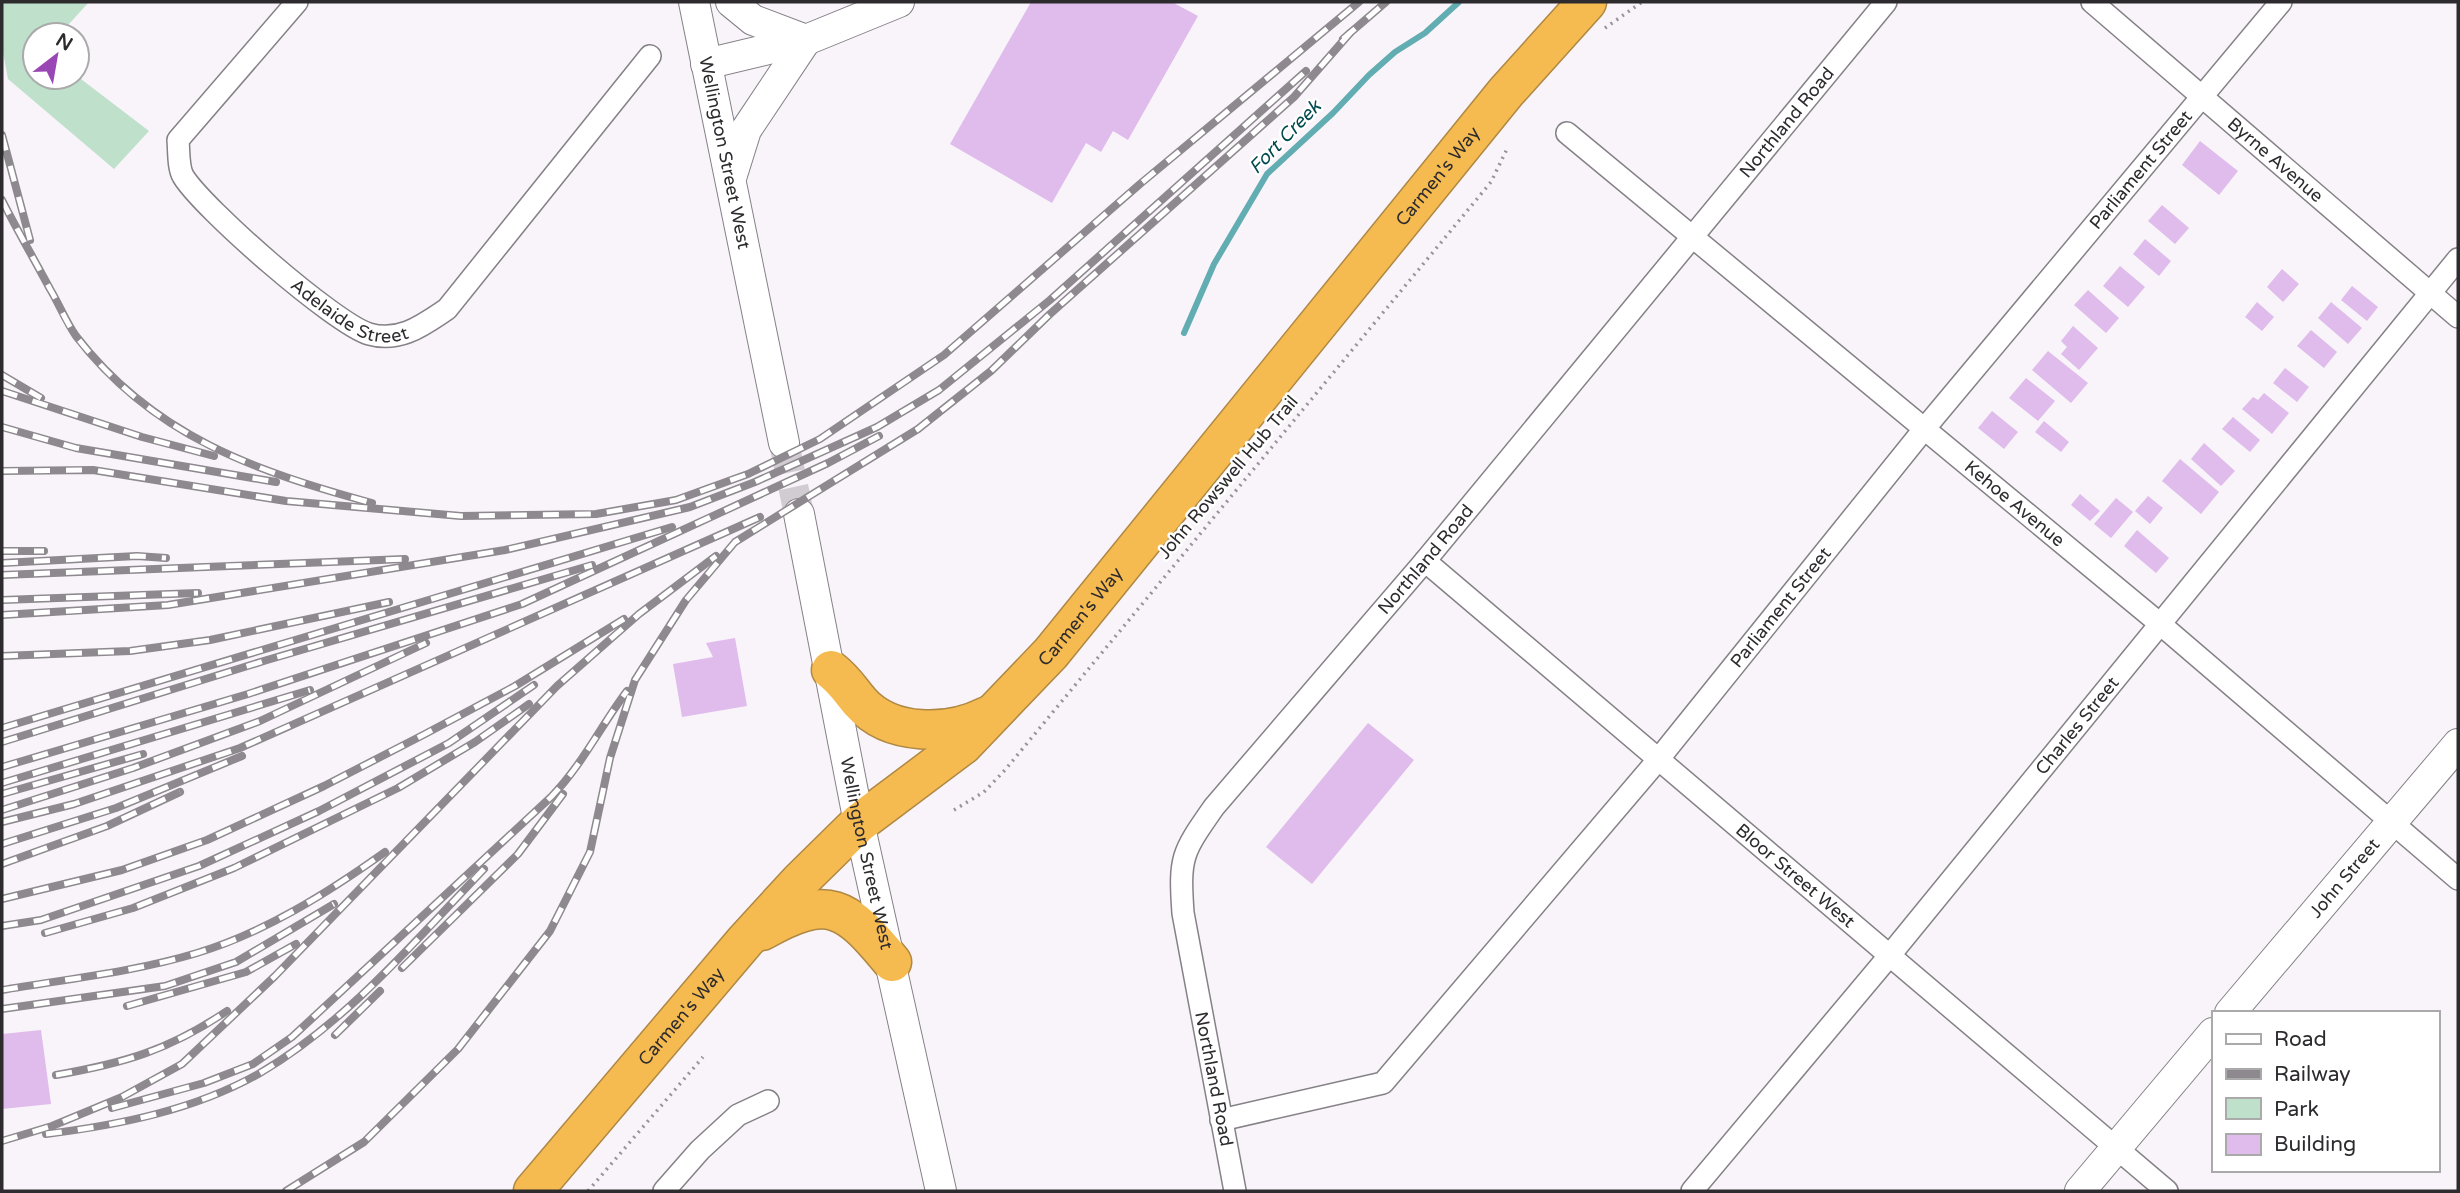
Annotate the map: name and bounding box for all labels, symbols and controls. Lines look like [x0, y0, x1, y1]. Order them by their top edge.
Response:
north arrow [21, 21, 91, 91]
text: N [52, 29, 76, 56]
street label: Wellington Street West [694, 55, 755, 251]
street label: Northland Road [1735, 63, 1839, 182]
water label: Fort Creek [1245, 94, 1327, 178]
street label: Parliament Street [2085, 106, 2197, 234]
street label: Byrne Avenue [2223, 113, 2328, 207]
street label: Carmen's Way [1391, 122, 1485, 230]
street label: Adelaide Street [286, 274, 411, 347]
street label: John Rowswell Hub Trail [1153, 391, 1303, 563]
street label: Kehoe Avenue [1960, 456, 2069, 551]
street label: Northland Road [1373, 500, 1478, 619]
street label: Parliament Street [1725, 543, 1836, 672]
street label: Carmen's Way [1033, 562, 1128, 671]
street label: Charles Street [2031, 672, 2124, 779]
street label: Wellington Street West [835, 755, 898, 952]
street label: Bloor Street West [1731, 819, 1860, 932]
street label: John Street [2305, 834, 2384, 922]
street label: Carmen's Way [633, 963, 729, 1070]
street label: Northland Road [1190, 1010, 1238, 1148]
legend [2212, 1011, 2439, 1172]
text: Road [2274, 1027, 2327, 1052]
text: Railway [2274, 1062, 2351, 1087]
text: Park [2274, 1097, 2319, 1122]
text: Building [2274, 1132, 2356, 1157]

